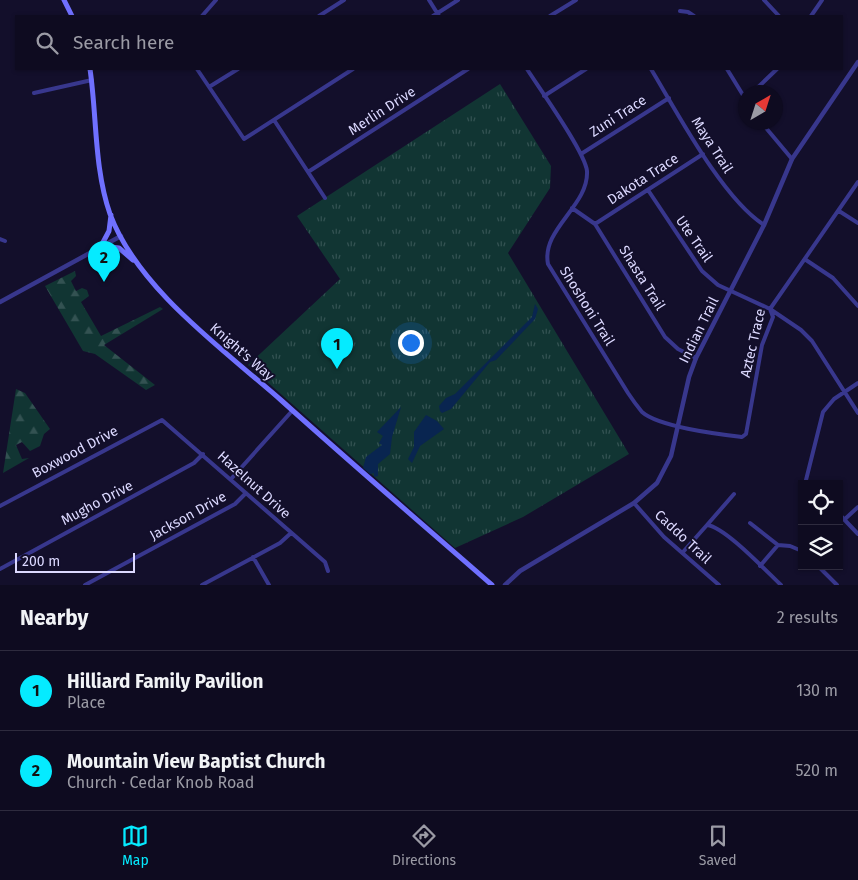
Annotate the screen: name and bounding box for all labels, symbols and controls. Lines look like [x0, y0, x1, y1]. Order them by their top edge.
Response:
search box [15, 15, 843, 70]
icon: search [33, 29, 61, 57]
text: Search here [73, 31, 174, 54]
street label: Merlin Drive [345, 83, 419, 139]
north arrow [738, 85, 783, 130]
street label: Zuni Trace [586, 91, 650, 141]
street label: Maya Trail [688, 114, 736, 176]
street label: Dakota Trace [604, 150, 682, 208]
street label: Ute Trail [672, 212, 716, 266]
pin: 2 [88, 241, 120, 282]
street label: Shasta Trail [615, 242, 669, 314]
street label: Shoshoni Trail [556, 263, 618, 349]
street label: Indian Trail [676, 294, 722, 366]
street label: Aztec Trace [737, 307, 769, 379]
street label: Knight's Way [206, 320, 278, 385]
pin: 1 [321, 328, 353, 369]
your location [398, 330, 424, 356]
street label: Boxwood Drive [29, 422, 121, 482]
street label: Hazelnut Drive [214, 448, 294, 522]
street label: Mugho Drive [58, 477, 136, 529]
map controls [798, 480, 843, 570]
button: locate [798, 480, 843, 525]
street label: Jackson Drive [147, 488, 229, 544]
street label: Caddo Trail [651, 506, 715, 568]
button: layers [798, 525, 843, 570]
scale bar [15, 550, 135, 573]
text: 200 m [22, 553, 60, 570]
text: Nearby [20, 605, 88, 631]
text: 2 results [777, 608, 838, 627]
text: Hilliard Family Pavilion [67, 670, 263, 693]
text: 1 [32, 681, 40, 700]
text: 130 m [796, 681, 838, 700]
text: Place [67, 693, 106, 712]
text: Mountain View Baptist Church [67, 750, 325, 773]
text: 2 [32, 761, 40, 780]
text: 520 m [795, 761, 838, 780]
text: Church · Cedar Knob Road [67, 773, 254, 792]
tab: Map [121, 822, 149, 869]
tab: Directions [392, 822, 456, 869]
tab: Saved [699, 822, 737, 869]

